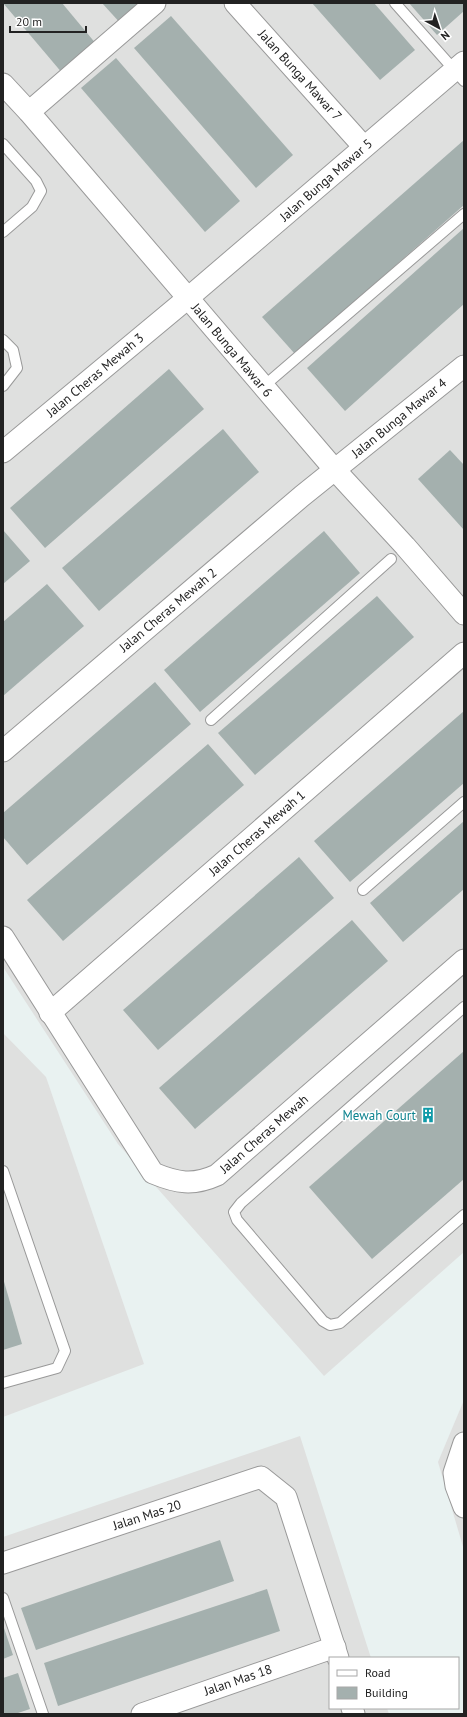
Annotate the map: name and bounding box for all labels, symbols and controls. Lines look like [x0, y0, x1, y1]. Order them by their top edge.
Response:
scale bar [10, 8, 86, 34]
north arrow [419, 8, 459, 48]
text: 20 m [16, 14, 42, 29]
street label: Jalan Bunga Mawar 7 [254, 25, 346, 124]
text: N [438, 28, 453, 43]
street label: Jalan Bunga Mawar 5 [275, 135, 376, 226]
street label: Jalan Bunga Mawar 6 [187, 299, 276, 400]
street label: Jalan Cheras Mewah 3 [42, 329, 147, 421]
street label: Jalan Bunga Mawar 4 [347, 374, 450, 462]
street label: Jalan Cheras Mewah 2 [115, 564, 220, 656]
street label: Jalan Cheras Mewah 1 [204, 786, 309, 880]
street label: Jalan Cheras Mewah [215, 1091, 312, 1178]
building icon: Mewah Court [419, 1106, 437, 1124]
place label: Mewah Court [343, 1107, 417, 1124]
street label: Jalan Mas 20 [110, 1496, 183, 1534]
legend [329, 1657, 459, 1709]
street label: Jalan Mas 18 [201, 1660, 274, 1700]
text: Road [365, 1665, 390, 1680]
text: Building [365, 1685, 408, 1700]

